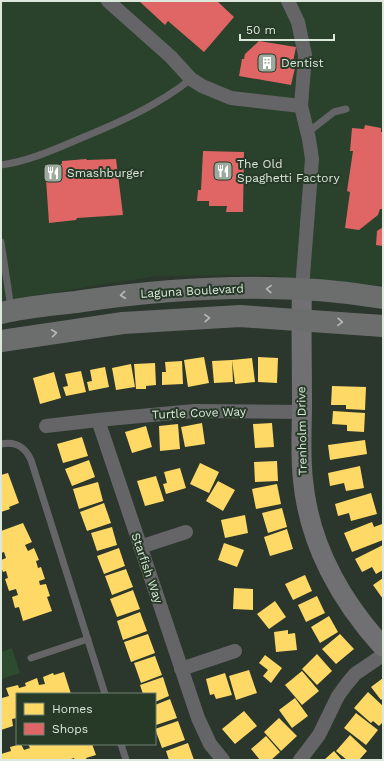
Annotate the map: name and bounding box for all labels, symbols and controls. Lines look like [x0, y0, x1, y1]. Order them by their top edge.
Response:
scale bar [240, 16, 334, 42]
text: 50 m [246, 23, 276, 37]
building icon: Dentist [256, 52, 278, 74]
place label: Dentist [281, 56, 324, 70]
place label: The Old Spaghetti Factory [237, 157, 340, 185]
restaurant icon: The Old Spaghetti Factory [212, 160, 234, 182]
restaurant icon: Smashburger [42, 162, 64, 184]
place label: Smashburger [67, 166, 144, 180]
street label: Laguna Boulevard [140, 281, 244, 301]
one-way arrow [266, 284, 272, 293]
one-way arrow [120, 290, 126, 299]
one-way arrow [204, 314, 210, 322]
one-way arrow [337, 318, 343, 327]
one-way arrow [51, 329, 57, 338]
street label: Trenholm Drive [294, 386, 310, 476]
street label: Turtle Cove Way [152, 404, 247, 422]
street label: Starfish Way [128, 531, 166, 606]
legend [16, 693, 156, 745]
text: Homes [52, 702, 93, 716]
text: Shops [52, 722, 88, 736]

